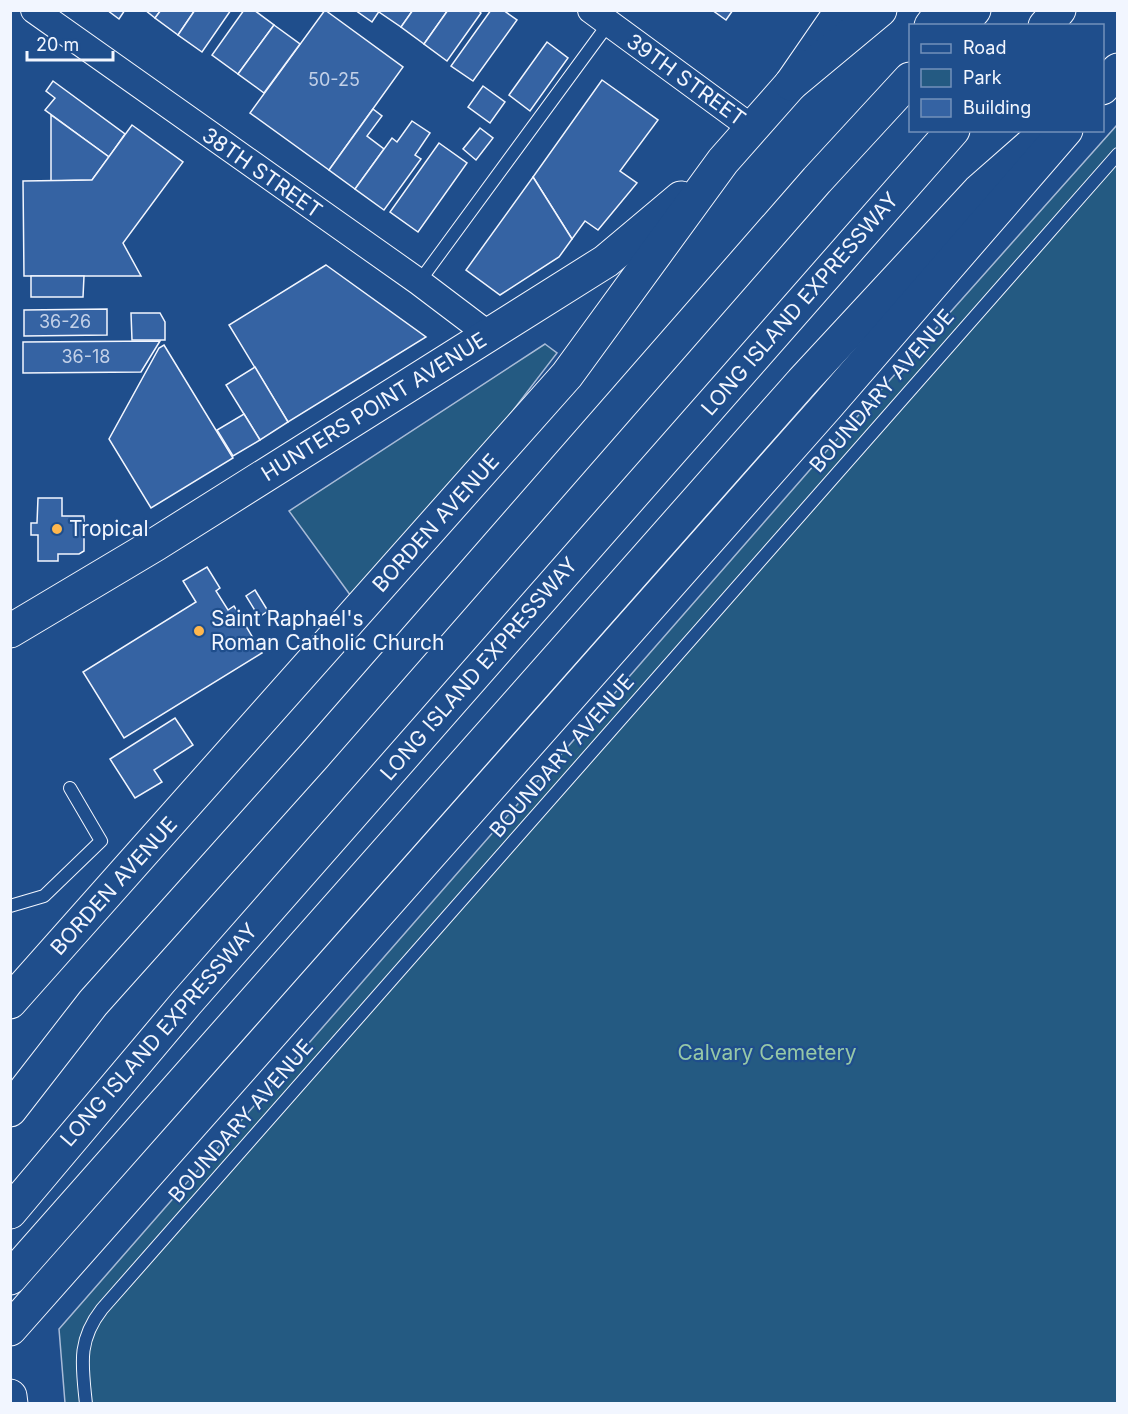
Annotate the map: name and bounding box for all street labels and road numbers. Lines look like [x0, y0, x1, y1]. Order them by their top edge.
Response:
street label: 39TH STREET [622, 28, 750, 131]
street label: 38TH STREET [198, 122, 327, 223]
street label: LONG ISLAND EXPRESSWAY [696, 187, 903, 420]
street label: BOUNDARY AVENUE [804, 304, 959, 477]
street label: HUNTERS POINT AVENUE [257, 327, 491, 486]
street label: BORDEN AVENUE [367, 449, 504, 597]
street label: LONG ISLAND EXPRESSWAY [375, 552, 582, 785]
street label: BOUNDARY AVENUE [484, 669, 639, 842]
street label: BORDEN AVENUE [45, 812, 182, 960]
street label: LONG ISLAND EXPRESSWAY [55, 918, 262, 1151]
street label: BOUNDARY AVENUE [163, 1034, 318, 1207]

